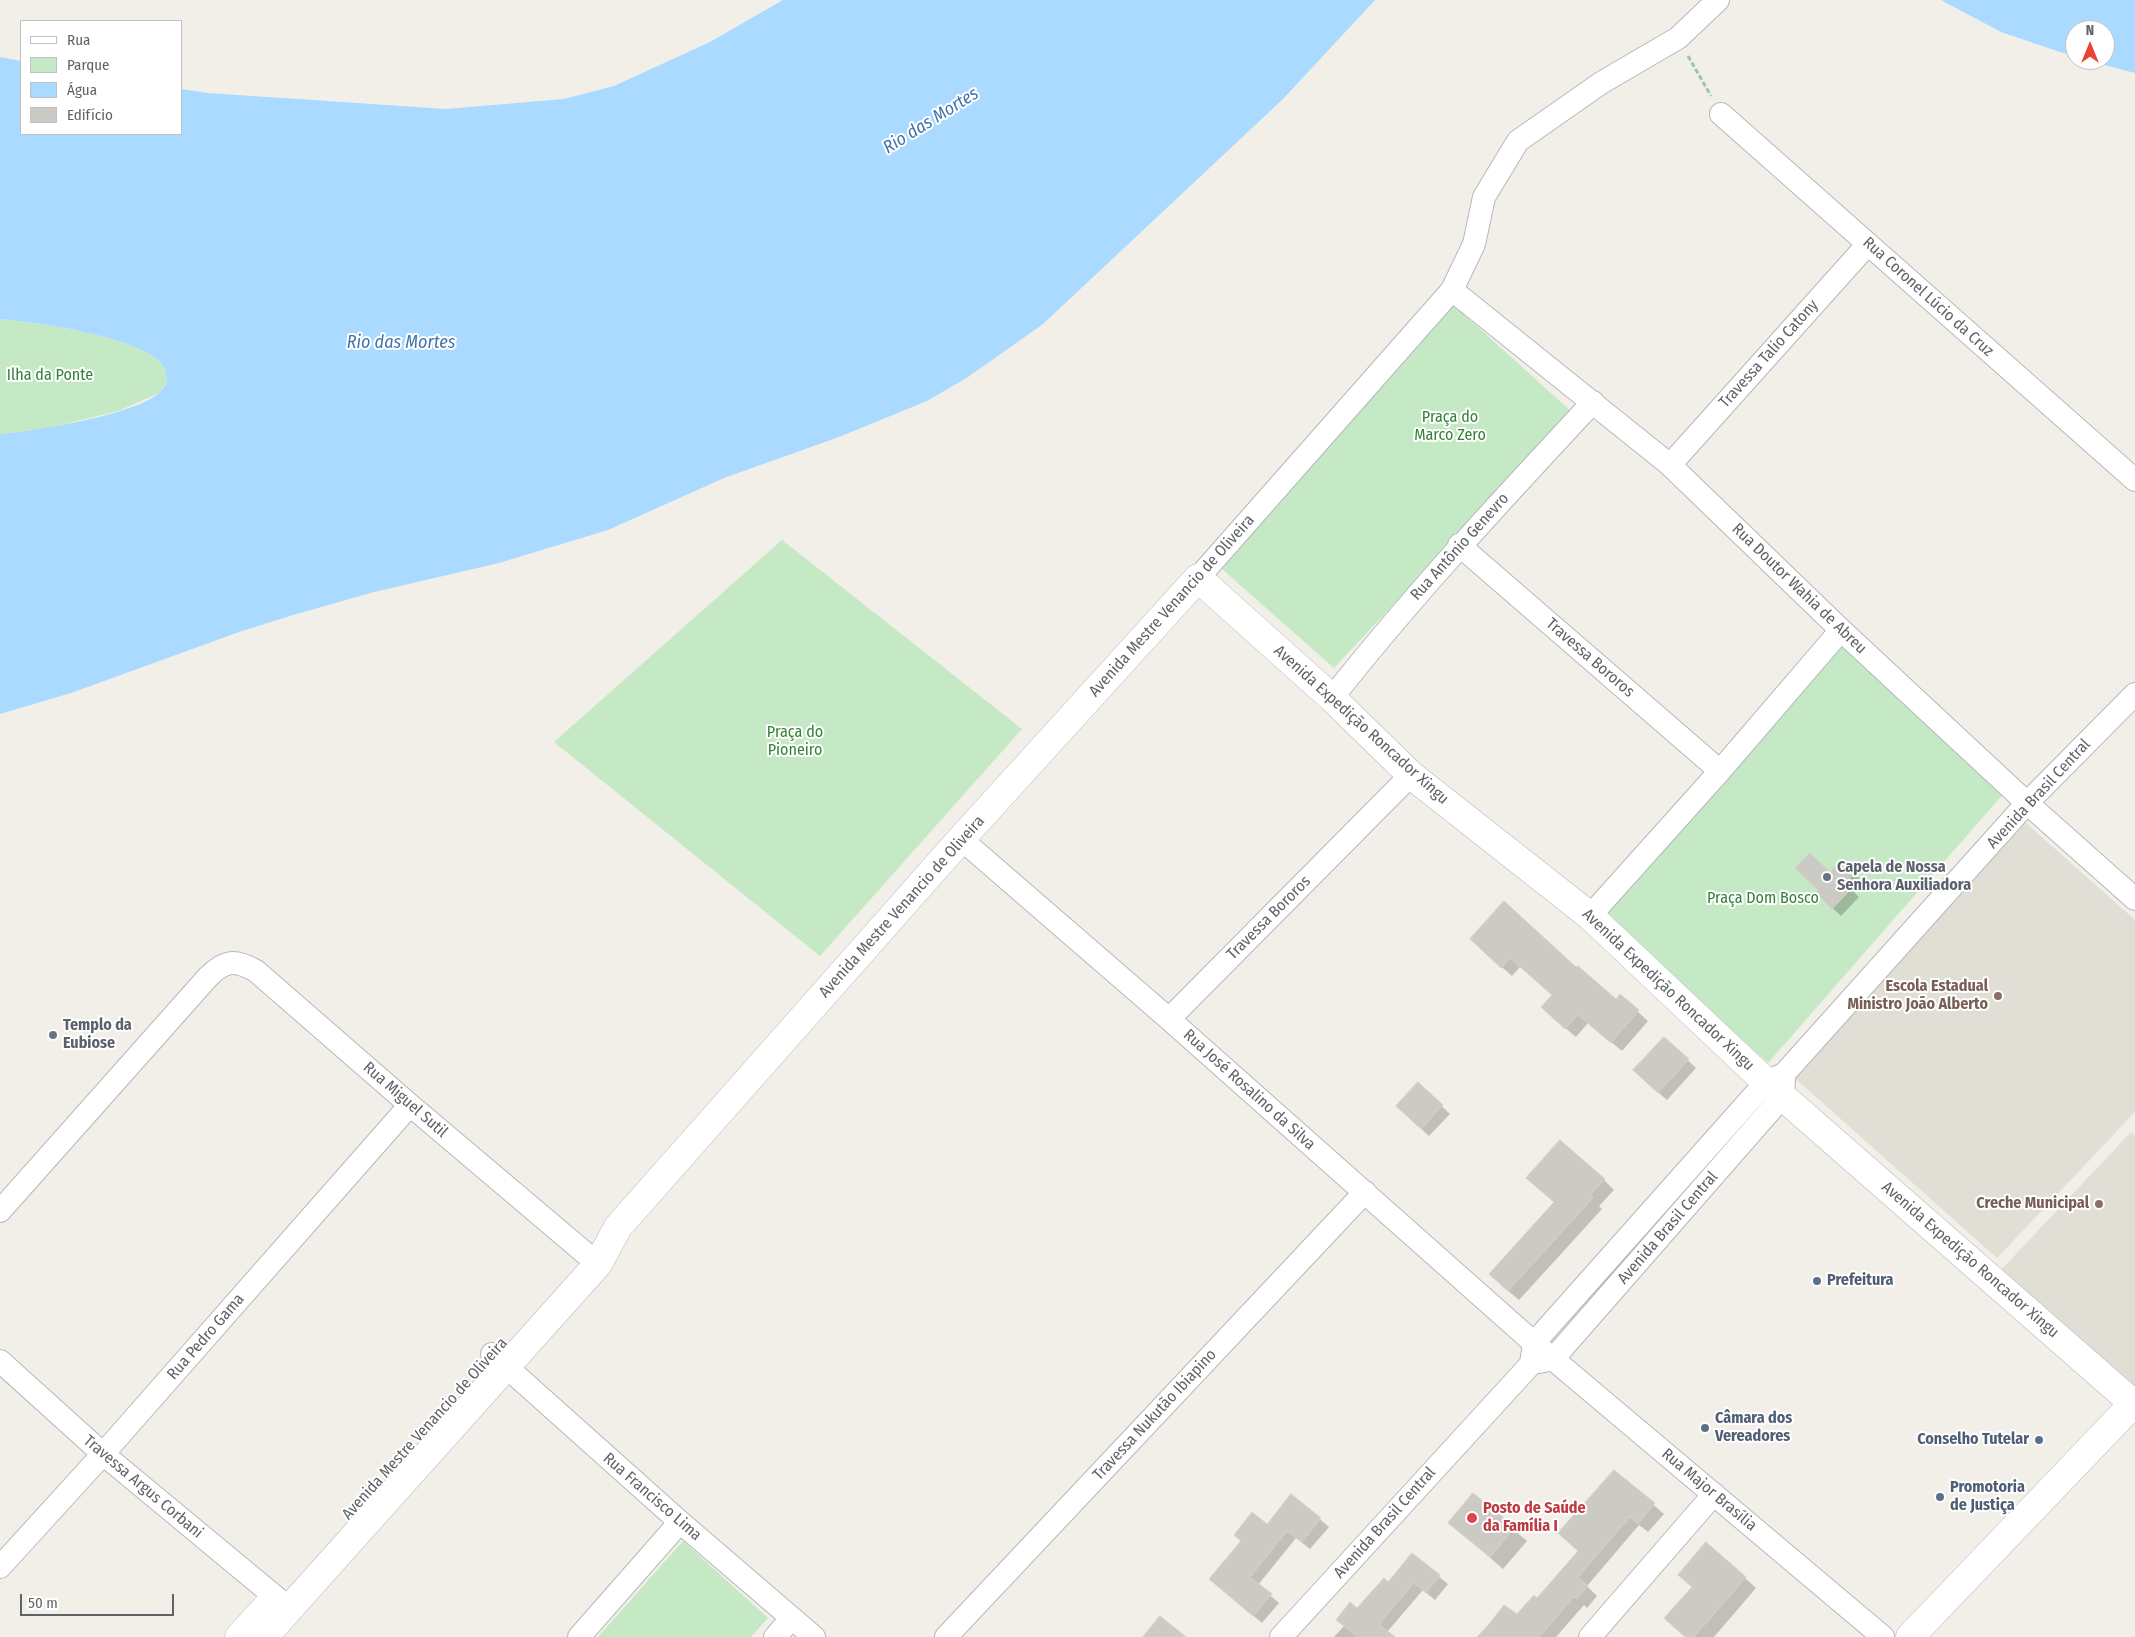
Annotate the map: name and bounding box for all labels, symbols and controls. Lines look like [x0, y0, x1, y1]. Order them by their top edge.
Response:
legend [20, 20, 182, 135]
north arrow [2065, 20, 2115, 70]
text: N [2086, 22, 2094, 39]
text: Rua [67, 31, 90, 49]
text: Parque [67, 56, 110, 74]
text: Água [67, 81, 97, 99]
water label: Rio das Mortes [879, 83, 983, 159]
text: Edifício [67, 106, 113, 124]
street label: Rua Coronel Lúcio da Cruz [1859, 233, 1997, 361]
street label: Travessa Talio Catony [1715, 296, 1823, 412]
water label: Rio das Mortes [347, 332, 455, 354]
park label: Ilha da Ponte [7, 366, 93, 386]
park label: Praça do Marco Zero [1414, 408, 1486, 446]
street label: Rua Antônio Genevro [1407, 489, 1513, 605]
street label: Avenida Mestre Venancio de Oliveira [1085, 511, 1259, 701]
street label: Rua Doutor Wahia de Abreu [1728, 520, 1870, 658]
street label: Travessa Bororos [1542, 614, 1638, 702]
street label: Avenida Expedição Roncador Xingu [1270, 641, 1452, 809]
park label: Praça do Pioneiro [767, 723, 823, 761]
street label: Avenida Brasil Central [1983, 735, 2095, 853]
street label: Avenida Mestre Venancio de Oliveira [815, 812, 989, 1002]
place label: Capela de Nossa Senhora Auxiliadora [1837, 858, 1971, 896]
marker: Capela de Nossa Senhora Auxiliadora [1821, 871, 1833, 883]
street label: Travessa Bororos [1223, 872, 1315, 964]
park label: Praça Dom Bosco [1707, 889, 1819, 909]
street label: Avenida Expedição Roncador Xingu [1578, 905, 1758, 1075]
place label: Escola Estadual Ministro João Alberto [1847, 977, 1988, 1015]
marker: Escola Estadual Ministro João Alberto [1992, 990, 2004, 1002]
place label: Templo da Eubiose [63, 1016, 132, 1054]
street label: Rua José Rosalino da Silva [1179, 1026, 1319, 1154]
marker: Templo da Eubiose [47, 1029, 59, 1041]
street label: Rua Miguel Sutil [359, 1058, 451, 1142]
street label: Avenida Brasil Central [1614, 1168, 1722, 1288]
street label: Avenida Expedição Roncador Xingu [1877, 1178, 2063, 1342]
place label: Creche Municipal [1976, 1194, 2089, 1214]
marker: Creche Municipal [2093, 1198, 2105, 1210]
place label: Prefeitura [1827, 1271, 1894, 1291]
marker: Prefeitura [1811, 1275, 1823, 1287]
street label: Rua Pedro Gama [163, 1290, 249, 1384]
street label: Avenida Mestre Venancio de Oliveira [338, 1334, 512, 1524]
street label: Travessa Nukutão Ibiapino [1089, 1345, 1221, 1485]
place label: Câmara dos Vereadores [1715, 1409, 1792, 1447]
marker: Câmara dos Vereadores [1699, 1422, 1711, 1434]
place label: Conselho Tutelar [1917, 1430, 2029, 1450]
street label: Travessa Argus Corbani [79, 1431, 207, 1543]
marker: Conselho Tutelar [2033, 1434, 2045, 1446]
street label: Rua Major Brasília [1658, 1445, 1760, 1535]
street label: Rua Francisco Lima [599, 1449, 705, 1545]
street label: Avenida Brasil Central [1330, 1464, 1440, 1582]
place label: Promotoria de Justiça [1950, 1478, 2025, 1516]
marker: Promotoria de Justiça [1934, 1491, 1946, 1503]
place label: Posto de Saúde da Família I [1483, 1499, 1586, 1537]
marker: Posto de Saúde da Família I [1465, 1511, 1479, 1525]
scale bar [22, 1584, 176, 1616]
text: 50 m [28, 1594, 58, 1612]

